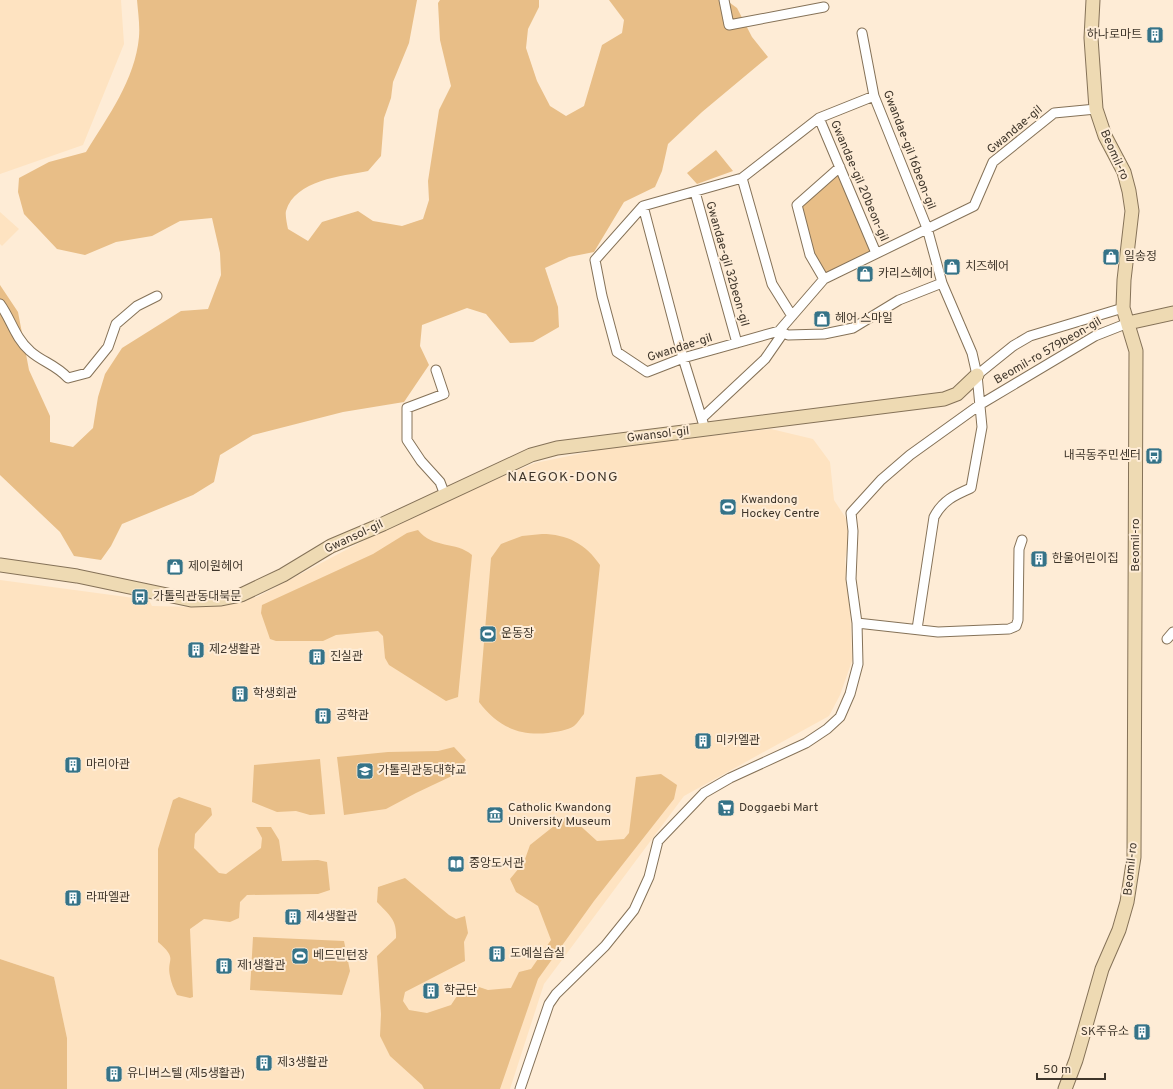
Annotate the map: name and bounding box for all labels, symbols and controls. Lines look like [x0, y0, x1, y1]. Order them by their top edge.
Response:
building icon: 하나로마트 [1145, 25, 1165, 45]
place label: 하나로마트 [1087, 27, 1142, 43]
street label: Gwandae-gil 16beon-gil [879, 88, 939, 212]
street label: Gwandae-gil [984, 102, 1046, 158]
street label: Gwandae-gil 20beon-gil [826, 118, 892, 244]
street label: Beomil-ro [1096, 127, 1132, 183]
street label: Gwandae-gil 32beon-gil [701, 200, 753, 328]
shop icon: 일송정 [1101, 247, 1121, 267]
place label: 일송정 [1124, 249, 1157, 265]
shop icon: 치즈헤어 [942, 257, 962, 277]
place label: 치즈헤어 [965, 259, 1009, 275]
shop icon: 카리스헤어 [855, 264, 875, 284]
place label: 카리스헤어 [878, 266, 933, 282]
shop icon: 헤어 스마일 [812, 309, 832, 329]
place label: 헤어 스마일 [835, 311, 893, 327]
street label: Beomil-ro 579beon-gil [991, 314, 1105, 388]
street label: Gwandae-gil [645, 330, 715, 366]
street label: Gwansol-gil [626, 423, 690, 447]
bus stop icon: 내곡동주민센터 [1144, 446, 1164, 466]
place label: 내곡동주민센터 [1064, 448, 1141, 464]
district label: NAEGOK-DONG [507, 469, 619, 486]
place label: Kwandong Hockey Centre [741, 492, 820, 522]
sports icon: Kwandong Hockey Centre [718, 497, 738, 517]
street label: Gwansol-gil [322, 516, 386, 558]
street label: Beomil-ro [1128, 518, 1144, 572]
building icon: 한울어린이집 [1029, 549, 1049, 569]
place label: 한울어린이집 [1052, 551, 1118, 567]
shop icon: 제이원헤어 [165, 557, 185, 577]
place label: 제이원헤어 [188, 559, 243, 575]
bus stop icon: 가톨릭관동대북문 [130, 587, 150, 607]
place label: 가톨릭관동대북문 [153, 589, 241, 605]
sports icon: 운동장 [478, 624, 498, 644]
place label: 운동장 [501, 626, 534, 642]
building icon: 제2생활관 [186, 640, 206, 660]
place label: 제2생활관 [209, 642, 261, 658]
building icon: 진실관 [307, 647, 327, 667]
place label: 진실관 [330, 649, 363, 665]
building icon: 학생회관 [230, 684, 250, 704]
place label: 학생회관 [253, 686, 297, 702]
building icon: 공학관 [313, 706, 333, 726]
place label: 공학관 [336, 708, 369, 724]
building icon: 미카엘관 [693, 731, 713, 751]
place label: 미카엘관 [716, 733, 760, 749]
building icon: 마리아관 [63, 755, 83, 775]
place label: 마리아관 [86, 757, 130, 773]
school or university icon: 가톨릭관동대학교 [355, 761, 375, 781]
place label: 가톨릭관동대학교 [378, 763, 466, 779]
supermarket icon: Doggaebi Mart [716, 798, 736, 818]
place label: Catholic Kwandong University Museum [508, 800, 611, 830]
place label: Doggaebi Mart [739, 800, 818, 816]
museum icon: Catholic Kwandong University Museum [485, 805, 505, 825]
street label: Beomil-ro [1120, 841, 1142, 896]
library icon: 중앙도서관 [446, 854, 466, 874]
place label: 중앙도서관 [469, 856, 524, 872]
building icon: 라파엘관 [63, 888, 83, 908]
place label: 라파엘관 [86, 890, 130, 906]
building icon: 제4생활관 [283, 907, 303, 927]
place label: 제4생활관 [306, 909, 358, 925]
building icon: 도예실습실 [487, 944, 507, 964]
sports icon: 베드민턴장 [290, 946, 310, 966]
place label: 도예실습실 [510, 946, 565, 962]
place label: 베드민턴장 [313, 948, 368, 964]
building icon: 제1생활관 [214, 956, 234, 976]
place label: 제1생활관 [237, 958, 286, 974]
building icon: 학군단 [421, 981, 441, 1001]
place label: 학군단 [444, 983, 477, 999]
building icon: SK주유소 [1132, 1022, 1152, 1042]
place label: SK주유소 [1081, 1024, 1129, 1040]
building icon: 제3생활관 [254, 1053, 274, 1073]
place label: 제3생활관 [277, 1055, 328, 1071]
scale bar [1037, 1055, 1105, 1081]
text: 50 m [1043, 1062, 1071, 1078]
building icon: 유니버스텔 (제5생활관) [104, 1064, 124, 1084]
place label: 유니버스텔 (제5생활관) [127, 1066, 245, 1082]

